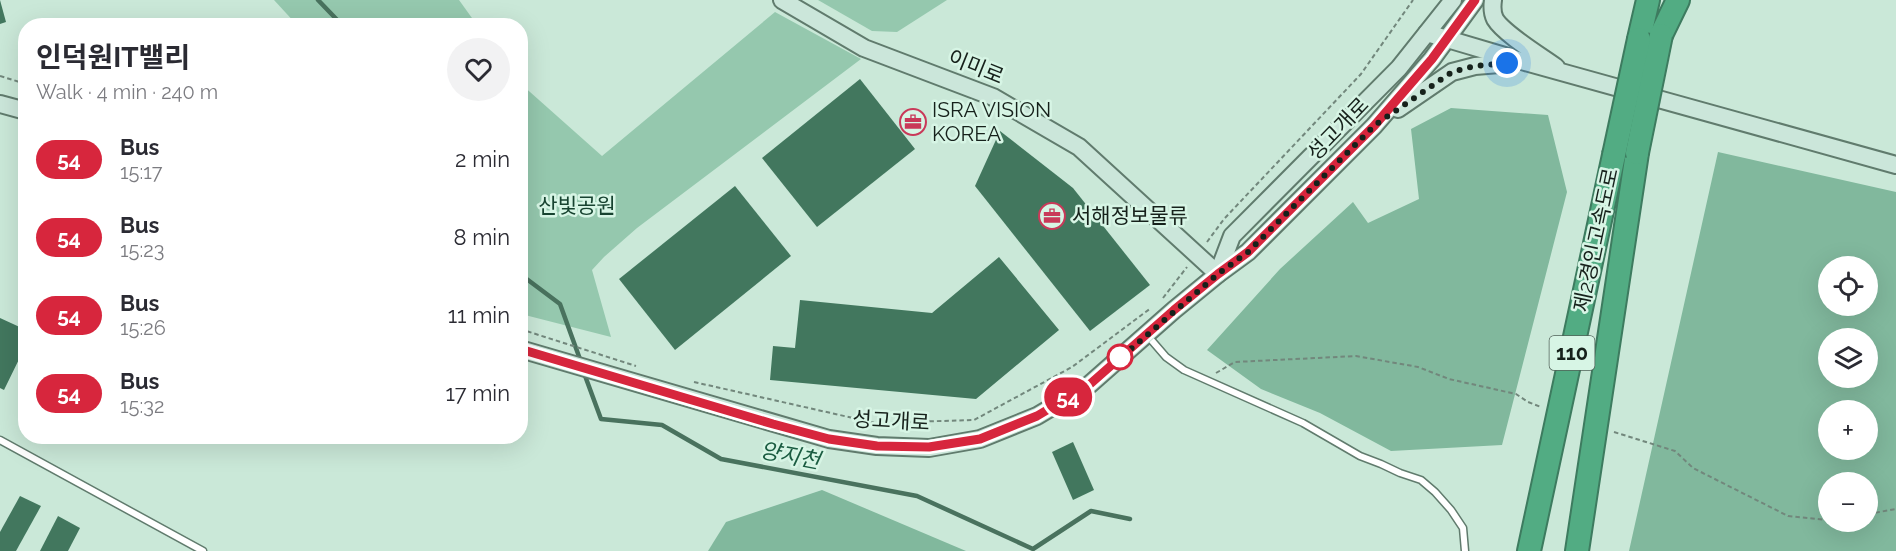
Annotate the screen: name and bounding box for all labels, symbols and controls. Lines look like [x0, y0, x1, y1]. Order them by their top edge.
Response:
button: heart [447, 38, 510, 101]
text: 인덕원IT밸리 [36, 41, 190, 74]
street label: 이미로 [945, 44, 1008, 89]
your location [1492, 48, 1522, 78]
text: Walk · 4 min · 240 m [36, 80, 218, 104]
street label: 성고개로 [1302, 92, 1373, 165]
place label: ISRA VISION KOREA [932, 97, 1051, 146]
office icon: ISRA VISION KOREA [898, 107, 928, 137]
text: Bus [120, 134, 159, 160]
text: 2 min [455, 146, 510, 172]
text: 54 [57, 147, 81, 172]
text: 15:17 [120, 160, 162, 184]
street label: 제2경인고속도로 [1568, 166, 1623, 314]
park label: 산빛공원 [538, 193, 616, 218]
office icon: 서해정보물류 [1037, 201, 1067, 231]
place label: 서해정보물류 [1072, 203, 1188, 228]
text: Bus [120, 212, 159, 238]
text: 8 min [454, 224, 510, 250]
text: 54 [57, 225, 81, 250]
text: 15:23 [120, 238, 164, 262]
map controls [1818, 256, 1878, 532]
button: locate [1818, 256, 1878, 316]
text: Bus [120, 290, 159, 316]
text: 11 min [448, 302, 510, 328]
text: 54 [57, 303, 81, 328]
text: 15:26 [120, 316, 166, 340]
button: layers [1818, 328, 1878, 388]
road number: 110 [1550, 336, 1594, 370]
unlabelled marker [1107, 344, 1133, 370]
text: Bus [120, 368, 159, 394]
line badge: 54 [1041, 378, 1095, 416]
text: 17 min [445, 380, 510, 406]
text: 54 [57, 381, 81, 406]
text: 54 [1056, 385, 1080, 410]
text: 15:32 [120, 394, 164, 418]
button: + [1818, 400, 1878, 460]
street label: 성고개로 [852, 406, 930, 435]
water label: 양지천 [758, 436, 825, 474]
button: − [1818, 472, 1878, 532]

